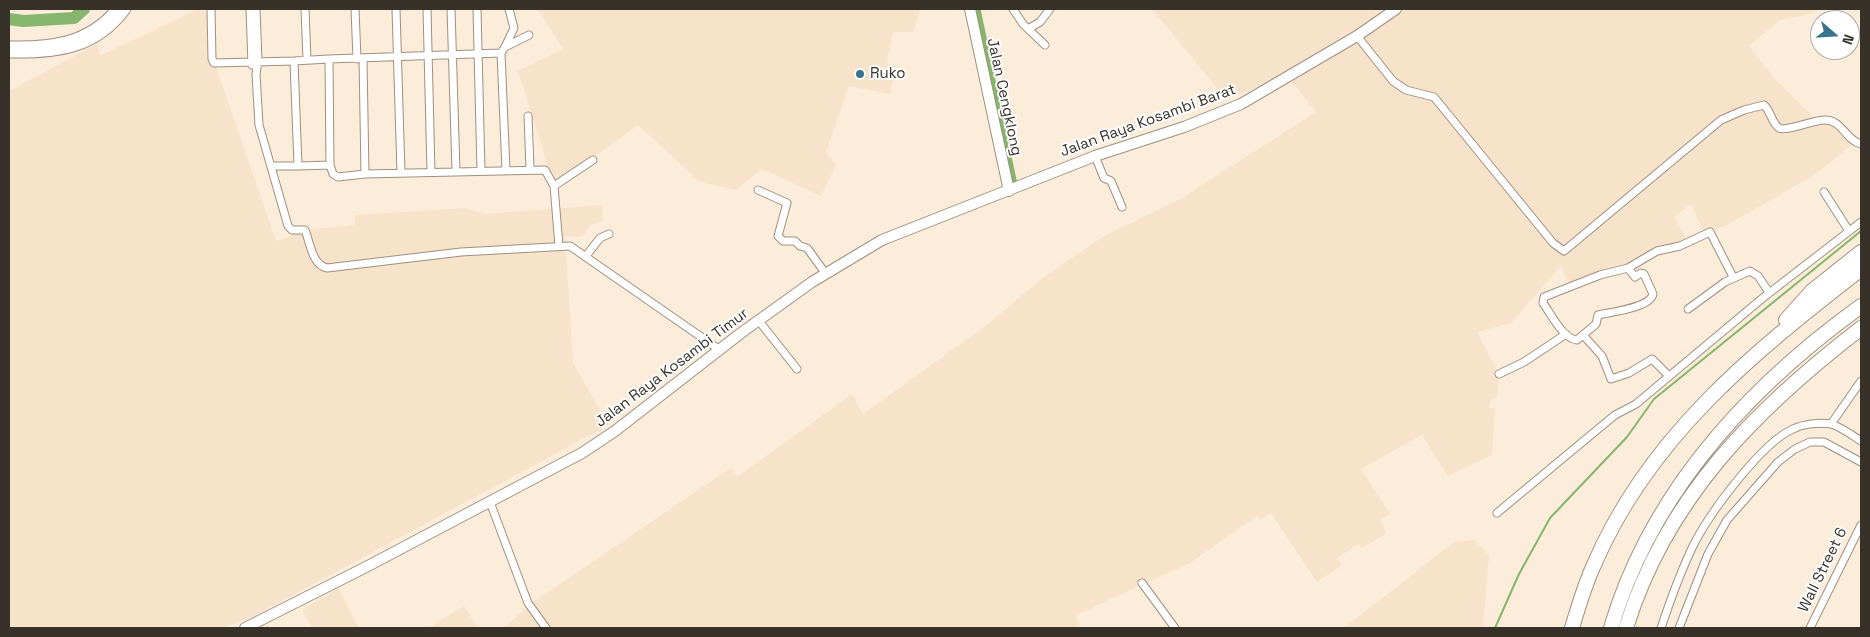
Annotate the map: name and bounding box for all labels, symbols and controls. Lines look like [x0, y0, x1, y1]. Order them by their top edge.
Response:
north arrow [1810, 10, 1860, 60]
text: N [1838, 32, 1858, 47]
street label: Jalan Cengklong [983, 37, 1025, 157]
place label: Ruko [870, 65, 906, 83]
marker: Ruko [854, 68, 866, 80]
street label: Jalan Raya Kosambi Barat [1058, 81, 1238, 161]
street label: Jalan Raya Kosambi Timur [592, 305, 752, 431]
street label: Wall Street 6 [1795, 525, 1851, 615]

